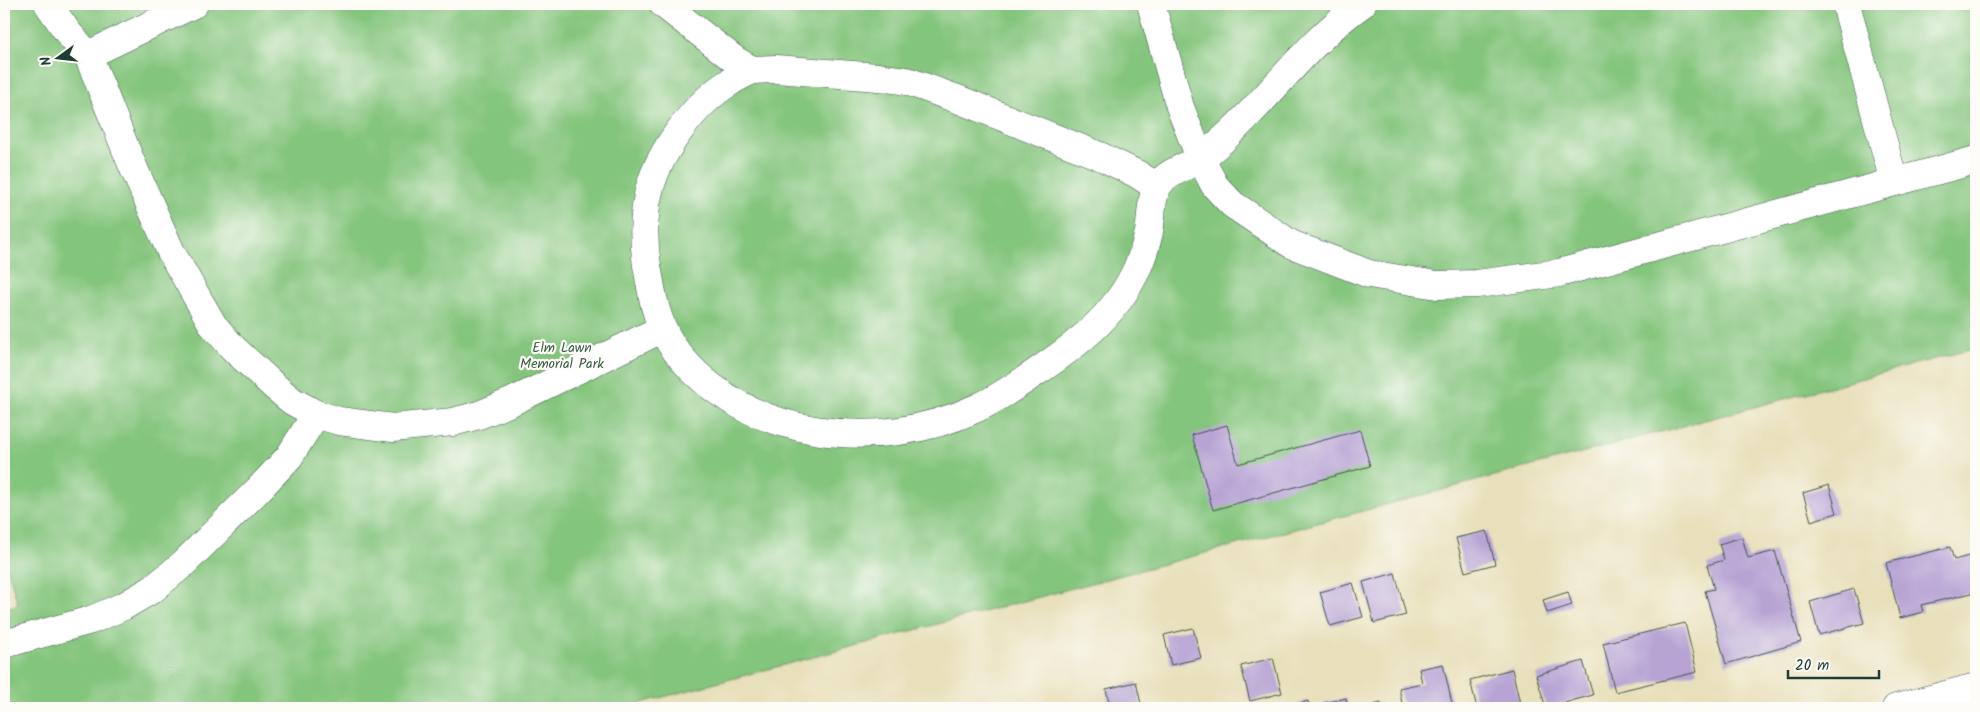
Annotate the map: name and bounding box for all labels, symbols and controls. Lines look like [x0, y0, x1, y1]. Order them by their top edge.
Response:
north arrow [32, 32, 82, 82]
text: N [35, 54, 58, 68]
park label: Elm Lawn Memorial Park [520, 337, 604, 375]
scale bar [1788, 647, 1879, 679]
text: 20 m [1795, 654, 1829, 678]

